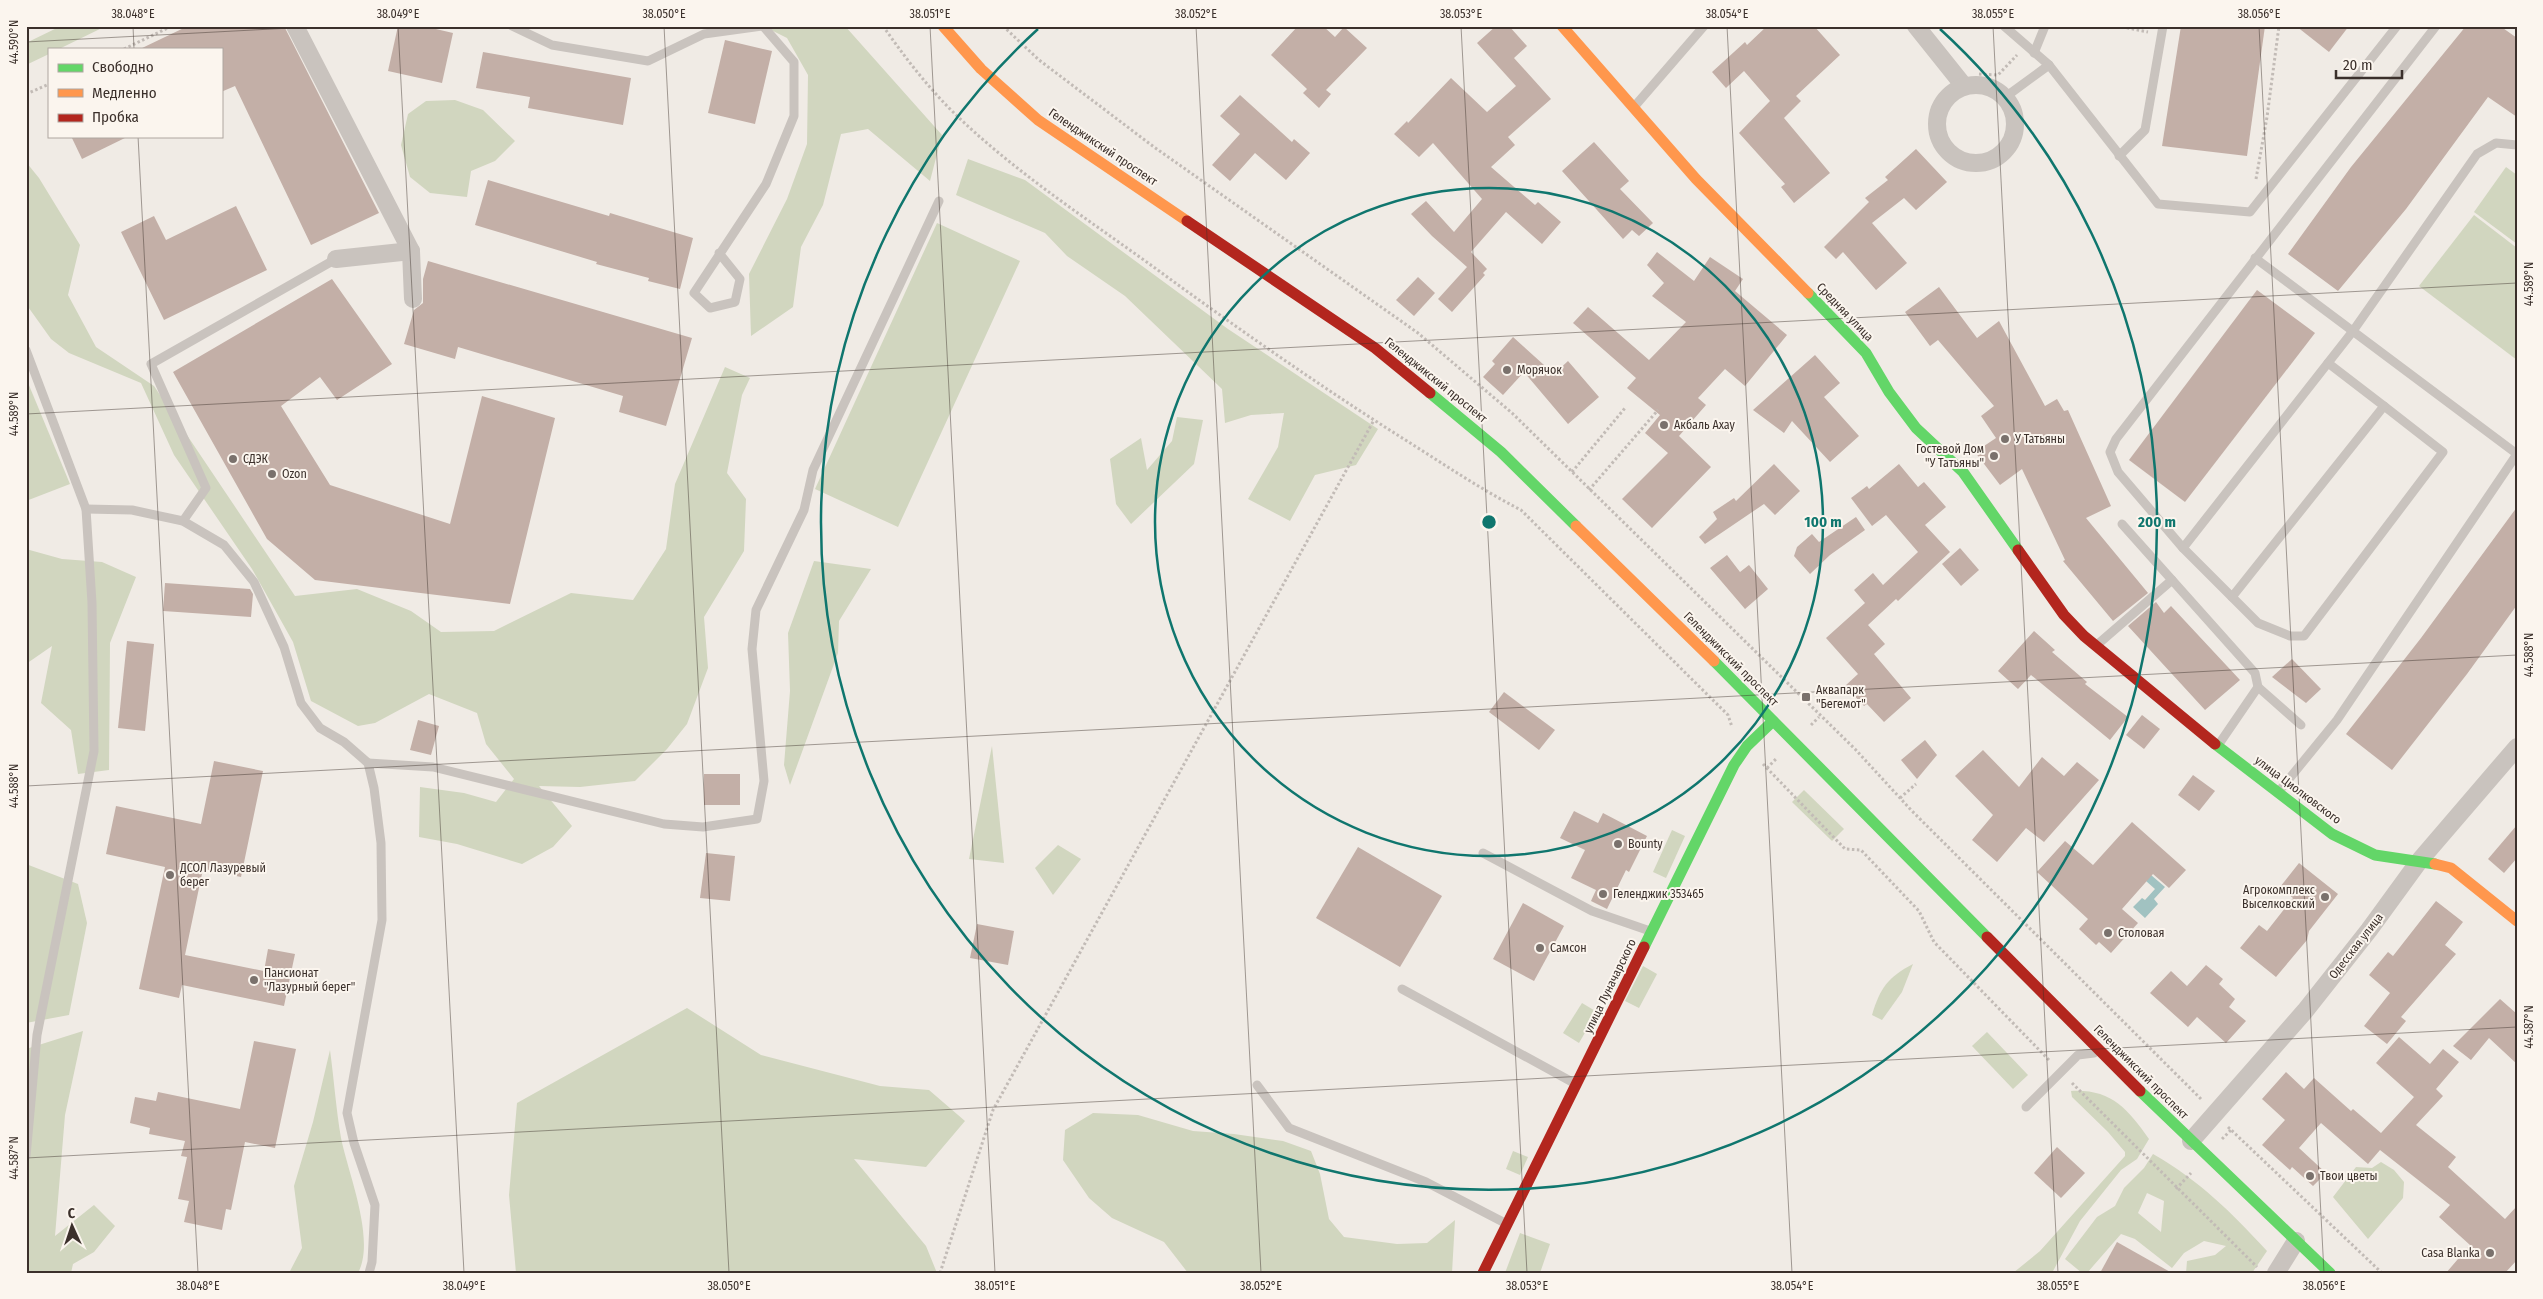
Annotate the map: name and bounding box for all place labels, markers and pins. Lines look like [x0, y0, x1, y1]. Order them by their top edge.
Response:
place label: Морячок [1517, 363, 1562, 377]
marker: Морячок [1501, 364, 1513, 376]
place label: Акбаль Ахау [1674, 418, 1736, 432]
marker: Акбаль Ахау [1658, 419, 1670, 431]
place label: У Татьяны [2014, 432, 2065, 446]
marker: У Татьяны [1999, 433, 2011, 445]
place label: Гостевой Дом "У Татьяны" [1916, 442, 1984, 470]
marker: Гостевой Дом "У Татьяны" [1988, 450, 2000, 462]
place label: СДЭК [243, 452, 269, 466]
marker: СДЭК [227, 453, 239, 465]
place label: Ozon [282, 467, 307, 481]
marker: Ozon [266, 468, 278, 480]
centre of rings [1480, 513, 1498, 531]
place label: Аквапарк "Бегемот" [1816, 683, 1866, 711]
marker: Аквапарк "Бегемот" [1800, 691, 1812, 703]
place label: Bounty [1628, 837, 1663, 851]
marker: Bounty [1612, 838, 1624, 850]
place label: ДСОЛ Лазуревый берег [179, 861, 266, 889]
marker: ДСОЛ Лазуревый берег [164, 869, 176, 881]
place label: Агрокомплекс Выселковский [2242, 883, 2315, 911]
place label: Геленджик 353465 [1613, 887, 1704, 901]
marker: Геленджик 353465 [1597, 888, 1609, 900]
marker: Агрокомплекс Выселковский [2319, 891, 2331, 903]
place label: Столовая [2118, 926, 2164, 940]
marker: Столовая [2102, 927, 2114, 939]
place label: Самсон [1550, 941, 1587, 955]
marker: Самсон [1534, 942, 1546, 954]
place label: Пансионат "Лазурный берег" [264, 966, 355, 994]
marker: Пансионат "Лазурный берег" [248, 974, 260, 986]
place label: Твои цветы [2320, 1169, 2378, 1183]
marker: Твои цветы [2304, 1170, 2316, 1182]
place label: Casa Blanka [2421, 1246, 2480, 1260]
marker: Casa Blanka [2484, 1247, 2496, 1259]

